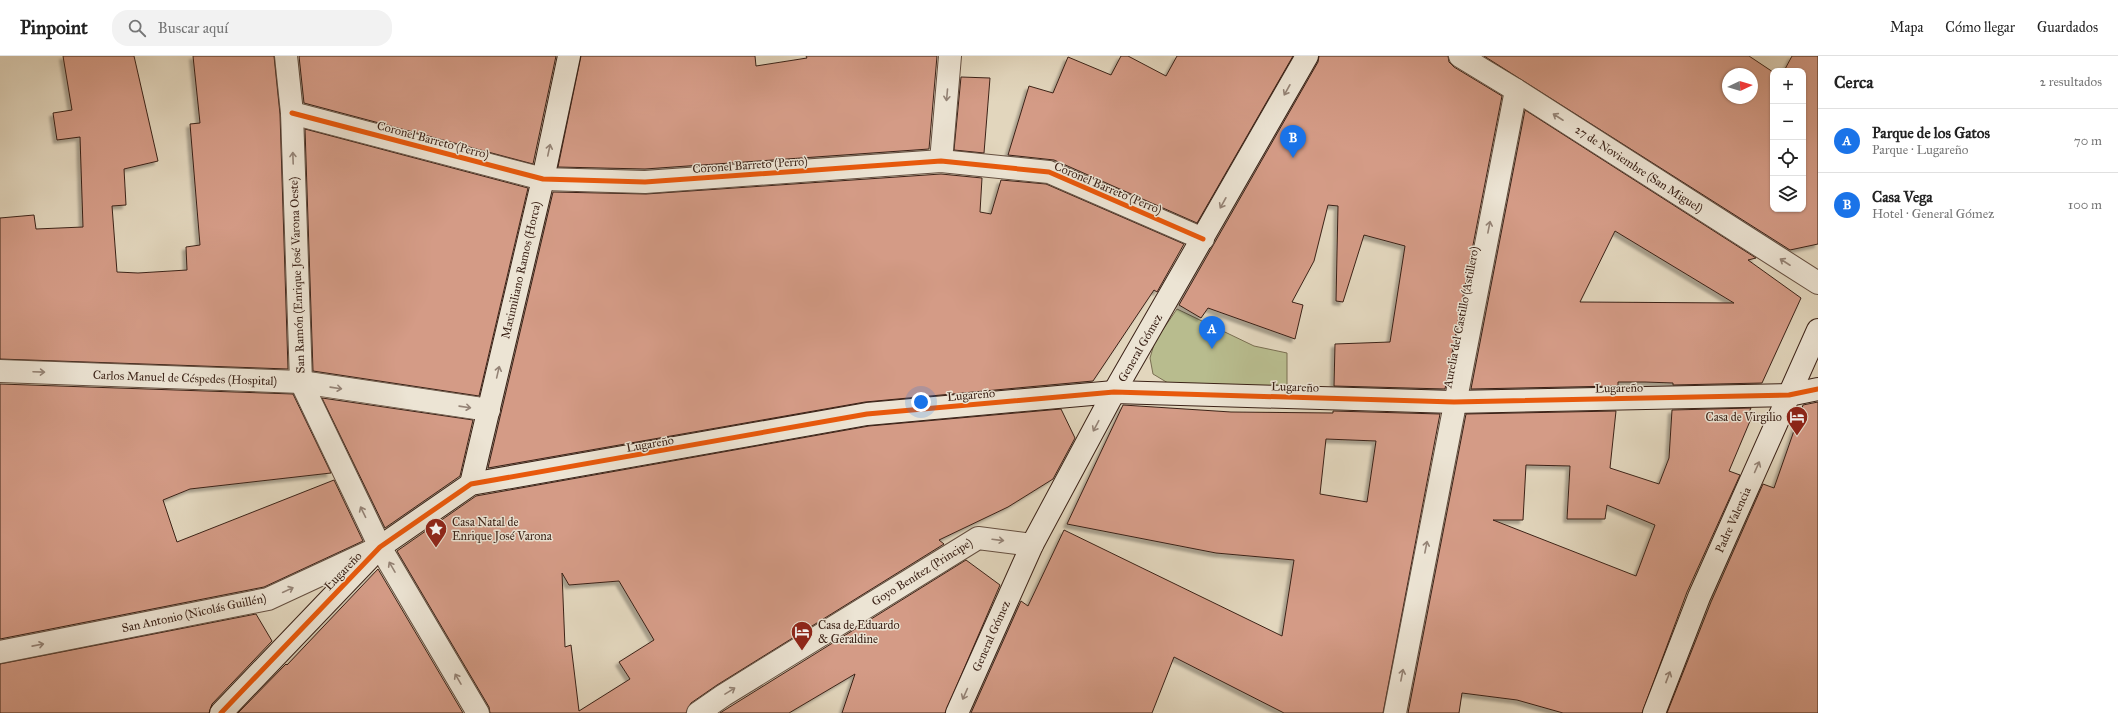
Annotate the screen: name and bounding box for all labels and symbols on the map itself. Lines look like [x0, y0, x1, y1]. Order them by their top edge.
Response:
north arrow [1722, 68, 1758, 104]
one-way arrow [1283, 84, 1291, 96]
one-way arrow [943, 88, 950, 101]
one-way arrow [1552, 112, 1564, 120]
street label: Coronel Barreto (Perro) [375, 118, 491, 162]
street label: 27 de Noviembre (San Miguel) [1572, 122, 1706, 217]
pin: B [1280, 125, 1306, 158]
one-way arrow [546, 144, 554, 157]
one-way arrow [289, 152, 297, 165]
street label: Coronel Barreto (Perro) [692, 154, 808, 176]
street label: Coronel Barreto (Perro) [1052, 159, 1164, 217]
street label: San Ramón (Enrique José Varona Oeste) [287, 176, 308, 374]
one-way arrow [1219, 197, 1227, 209]
street label: Maximiliano Ramos (Horca) [498, 200, 544, 340]
one-way arrow [1485, 221, 1493, 234]
street label: Aurelia del Castillo (Astillero) [1440, 245, 1482, 390]
one-way arrow [1780, 258, 1791, 266]
street label: General Gómez [1115, 311, 1165, 384]
pin: A [1199, 316, 1225, 349]
one-way arrow [494, 366, 502, 379]
one-way arrow [32, 368, 45, 376]
street label: Carlos Manuel de Céspedes (Hospital) [93, 368, 277, 388]
street label: Lugareño [1271, 379, 1319, 396]
street label: Lugareño [1595, 381, 1643, 396]
one-way arrow [329, 384, 342, 392]
street label: Lugareño [946, 386, 996, 405]
your location [911, 392, 931, 412]
one-way arrow [458, 403, 471, 411]
hotel icon: Casa de Virgilio [1784, 404, 1810, 437]
place label: Casa de Virgilio [1705, 410, 1782, 425]
one-way arrow [1092, 420, 1099, 432]
street label: Lugareño [625, 433, 675, 456]
one-way arrow [1754, 461, 1761, 473]
street label: Padre Valencia [1712, 484, 1754, 555]
one-way arrow [359, 506, 366, 518]
place label: Casa Natal de Enrique José Varona [452, 515, 553, 544]
place icon: Casa Natal de Enrique José Varona [423, 516, 449, 549]
street label: Goyo Benítez (Principe) [869, 535, 975, 609]
one-way arrow [991, 537, 1004, 544]
one-way arrow [1423, 541, 1431, 554]
street label: Lugareño [321, 549, 365, 594]
one-way arrow [388, 561, 396, 573]
one-way arrow [281, 586, 293, 593]
street label: San Antonio (Nicolás Guillén) [120, 591, 268, 635]
street label: General Gómez [969, 598, 1013, 674]
place label: Casa de Eduardo & Geraldine [818, 618, 900, 646]
hotel icon: Casa de Eduardo & Geraldine [789, 619, 815, 652]
one-way arrow [31, 640, 44, 648]
one-way arrow [1398, 669, 1406, 682]
one-way arrow [1665, 671, 1673, 683]
one-way arrow [453, 673, 461, 685]
one-way arrow [724, 687, 735, 695]
one-way arrow [961, 687, 968, 699]

